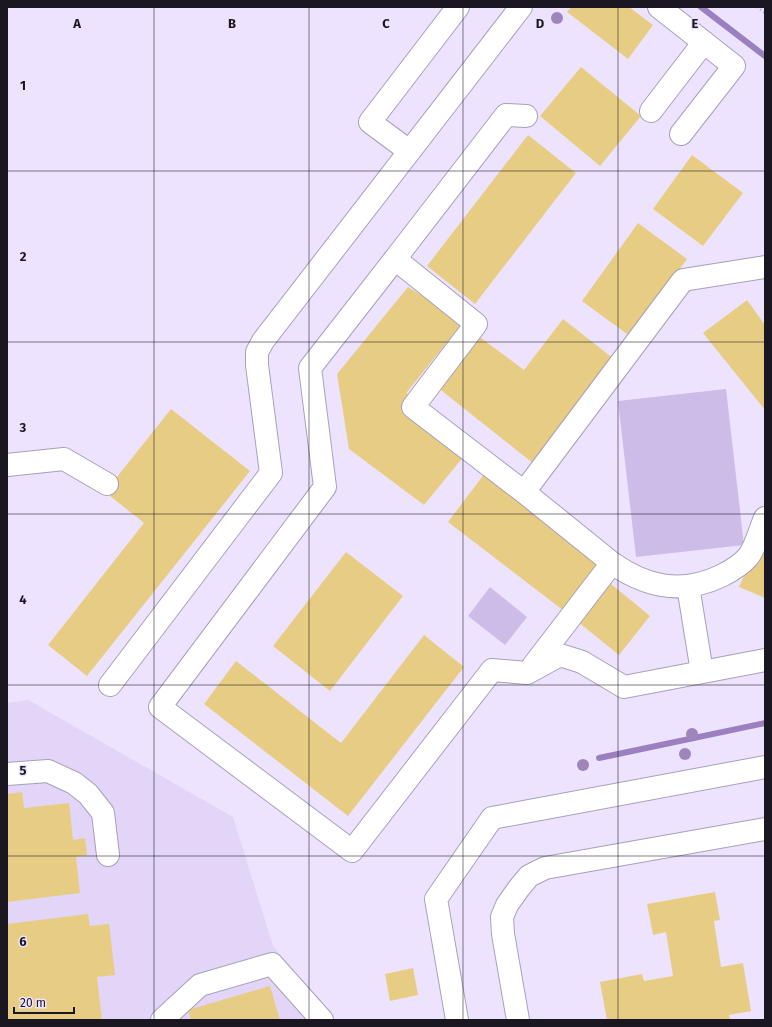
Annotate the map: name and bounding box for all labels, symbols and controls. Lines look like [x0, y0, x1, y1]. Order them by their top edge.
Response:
text: A [72, 16, 81, 31]
text: B [228, 16, 236, 31]
text: C [382, 16, 390, 31]
text: D [536, 16, 545, 31]
text: E [692, 16, 699, 31]
text: 1 [20, 78, 26, 93]
text: 2 [20, 249, 27, 264]
text: 3 [19, 420, 27, 435]
text: 4 [19, 592, 27, 607]
text: 5 [20, 763, 27, 778]
text: 6 [19, 934, 27, 949]
scale bar [14, 989, 74, 1015]
text: 20 m [20, 996, 46, 1010]

